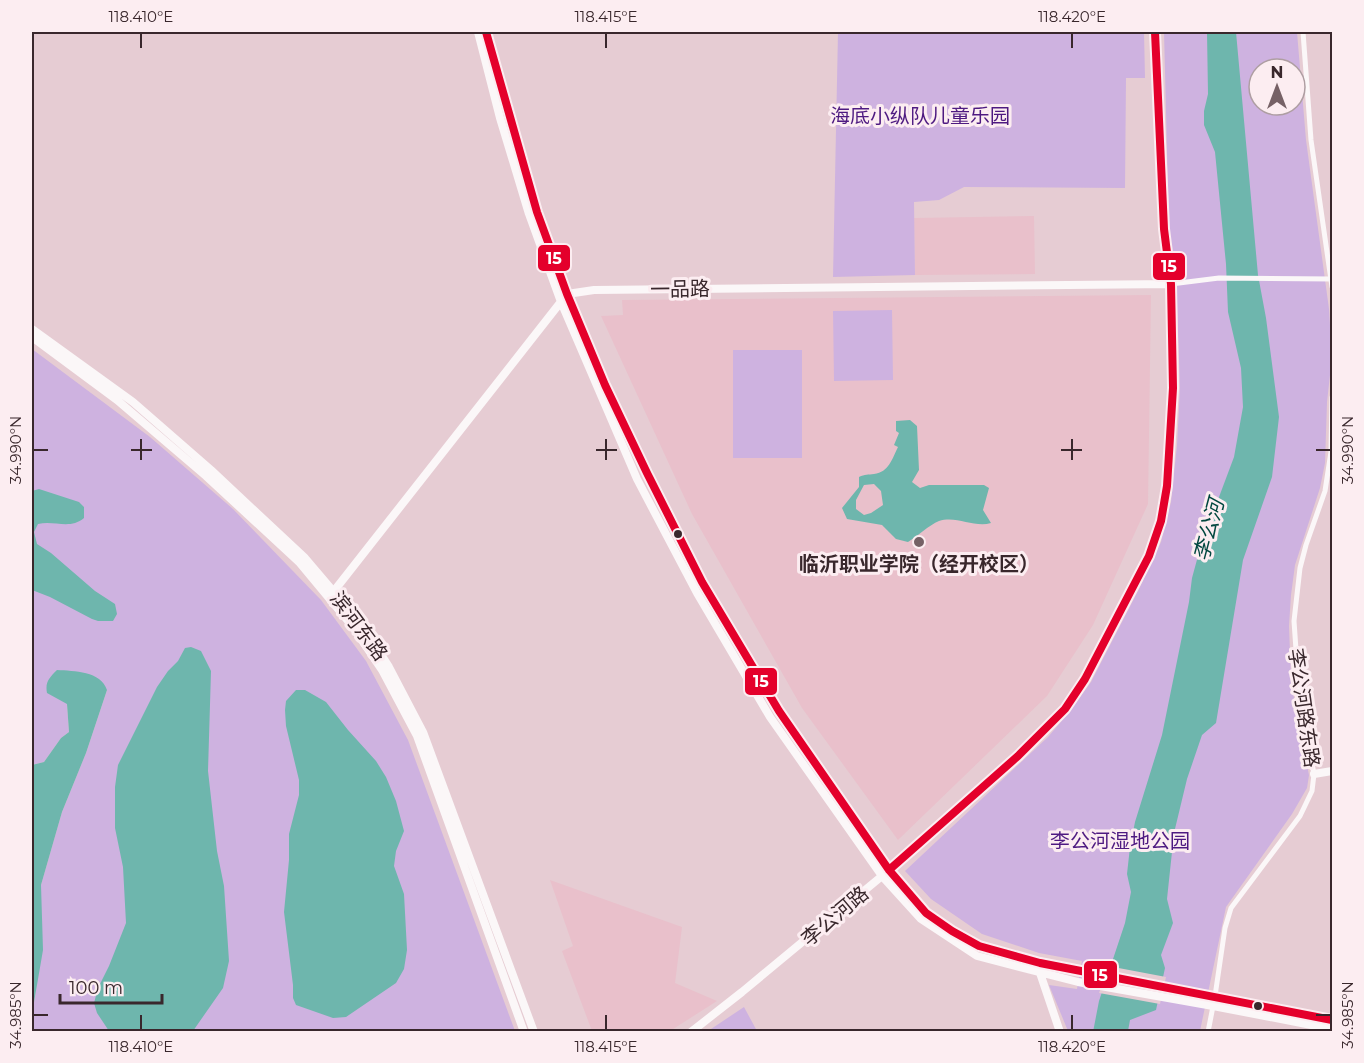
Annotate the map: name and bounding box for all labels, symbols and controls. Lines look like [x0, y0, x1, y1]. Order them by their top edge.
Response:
text: 118.410°E [109, 7, 173, 26]
text: 118.415°E [574, 7, 638, 26]
text: 118.420°E [1038, 7, 1106, 26]
north arrow [1247, 57, 1307, 117]
text: N [1271, 63, 1283, 82]
park label: 海底小纵队儿童乐园 [830, 104, 1010, 128]
line badge: 15 [537, 244, 571, 272]
text: 15 [546, 249, 562, 268]
line badge: 15 [1152, 252, 1186, 281]
text: 15 [1161, 257, 1177, 276]
street label: 一品路 [650, 276, 710, 302]
text: 34.990°N [6, 416, 25, 484]
text: 34.990°N [1338, 416, 1357, 484]
water label: 李公河 [1188, 492, 1230, 564]
unlabelled marker [672, 528, 684, 540]
marker: 临沂职业学院（经开校区） [912, 535, 926, 549]
place label: 临沂职业学院（经开校区） [799, 552, 1039, 576]
street label: 滨河东路 [325, 587, 393, 665]
street label: 李公河路东路 [1284, 647, 1324, 769]
line badge: 15 [744, 667, 778, 696]
text: 15 [753, 672, 769, 691]
park label: 李公河湿地公园 [1050, 829, 1190, 853]
street label: 李公河路 [797, 881, 873, 951]
line badge: 15 [1083, 960, 1118, 989]
text: 15 [1092, 966, 1108, 985]
scale bar [60, 967, 162, 1005]
text: 100 m [69, 977, 123, 999]
text: 34.985°N [6, 981, 25, 1049]
text: 34.985°N [1338, 981, 1357, 1049]
unlabelled marker [1252, 1000, 1264, 1012]
text: 118.410°E [109, 1037, 173, 1056]
text: 118.415°E [574, 1037, 638, 1056]
text: 118.420°E [1038, 1037, 1106, 1056]

